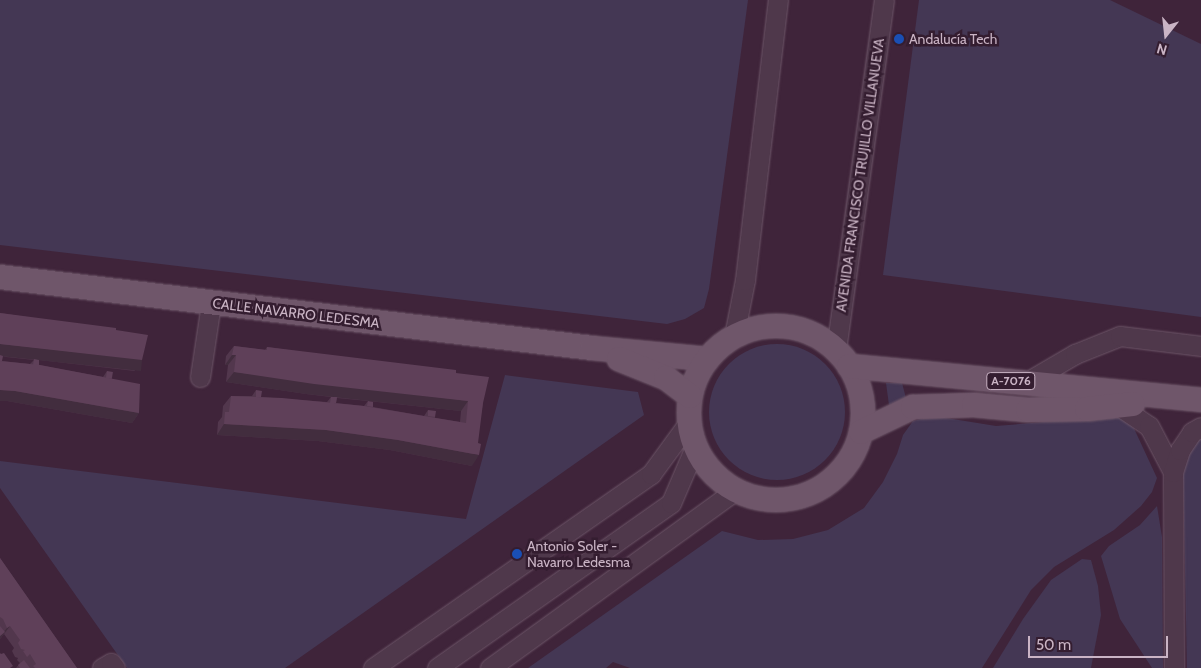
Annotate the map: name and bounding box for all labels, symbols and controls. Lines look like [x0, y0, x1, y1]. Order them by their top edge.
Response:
north arrow [1141, 10, 1191, 60]
place label: Andalucía Tech [909, 31, 997, 47]
marker: Andalucía Tech [893, 33, 905, 45]
street label: AVENIDA FRANCISCO TRUJILLO VILLANUEVA [832, 37, 888, 313]
text: N [1155, 39, 1169, 59]
street label: CALLE NAVARRO LEDESMA [212, 294, 380, 332]
road number: A-7076 [986, 372, 1036, 391]
place label: Antonio Soler - Navarro Ledesma [527, 538, 630, 570]
marker: Antonio Soler - Navarro Ledesma [511, 548, 523, 560]
scale bar [1031, 626, 1171, 658]
text: 50 m [1036, 636, 1071, 654]

